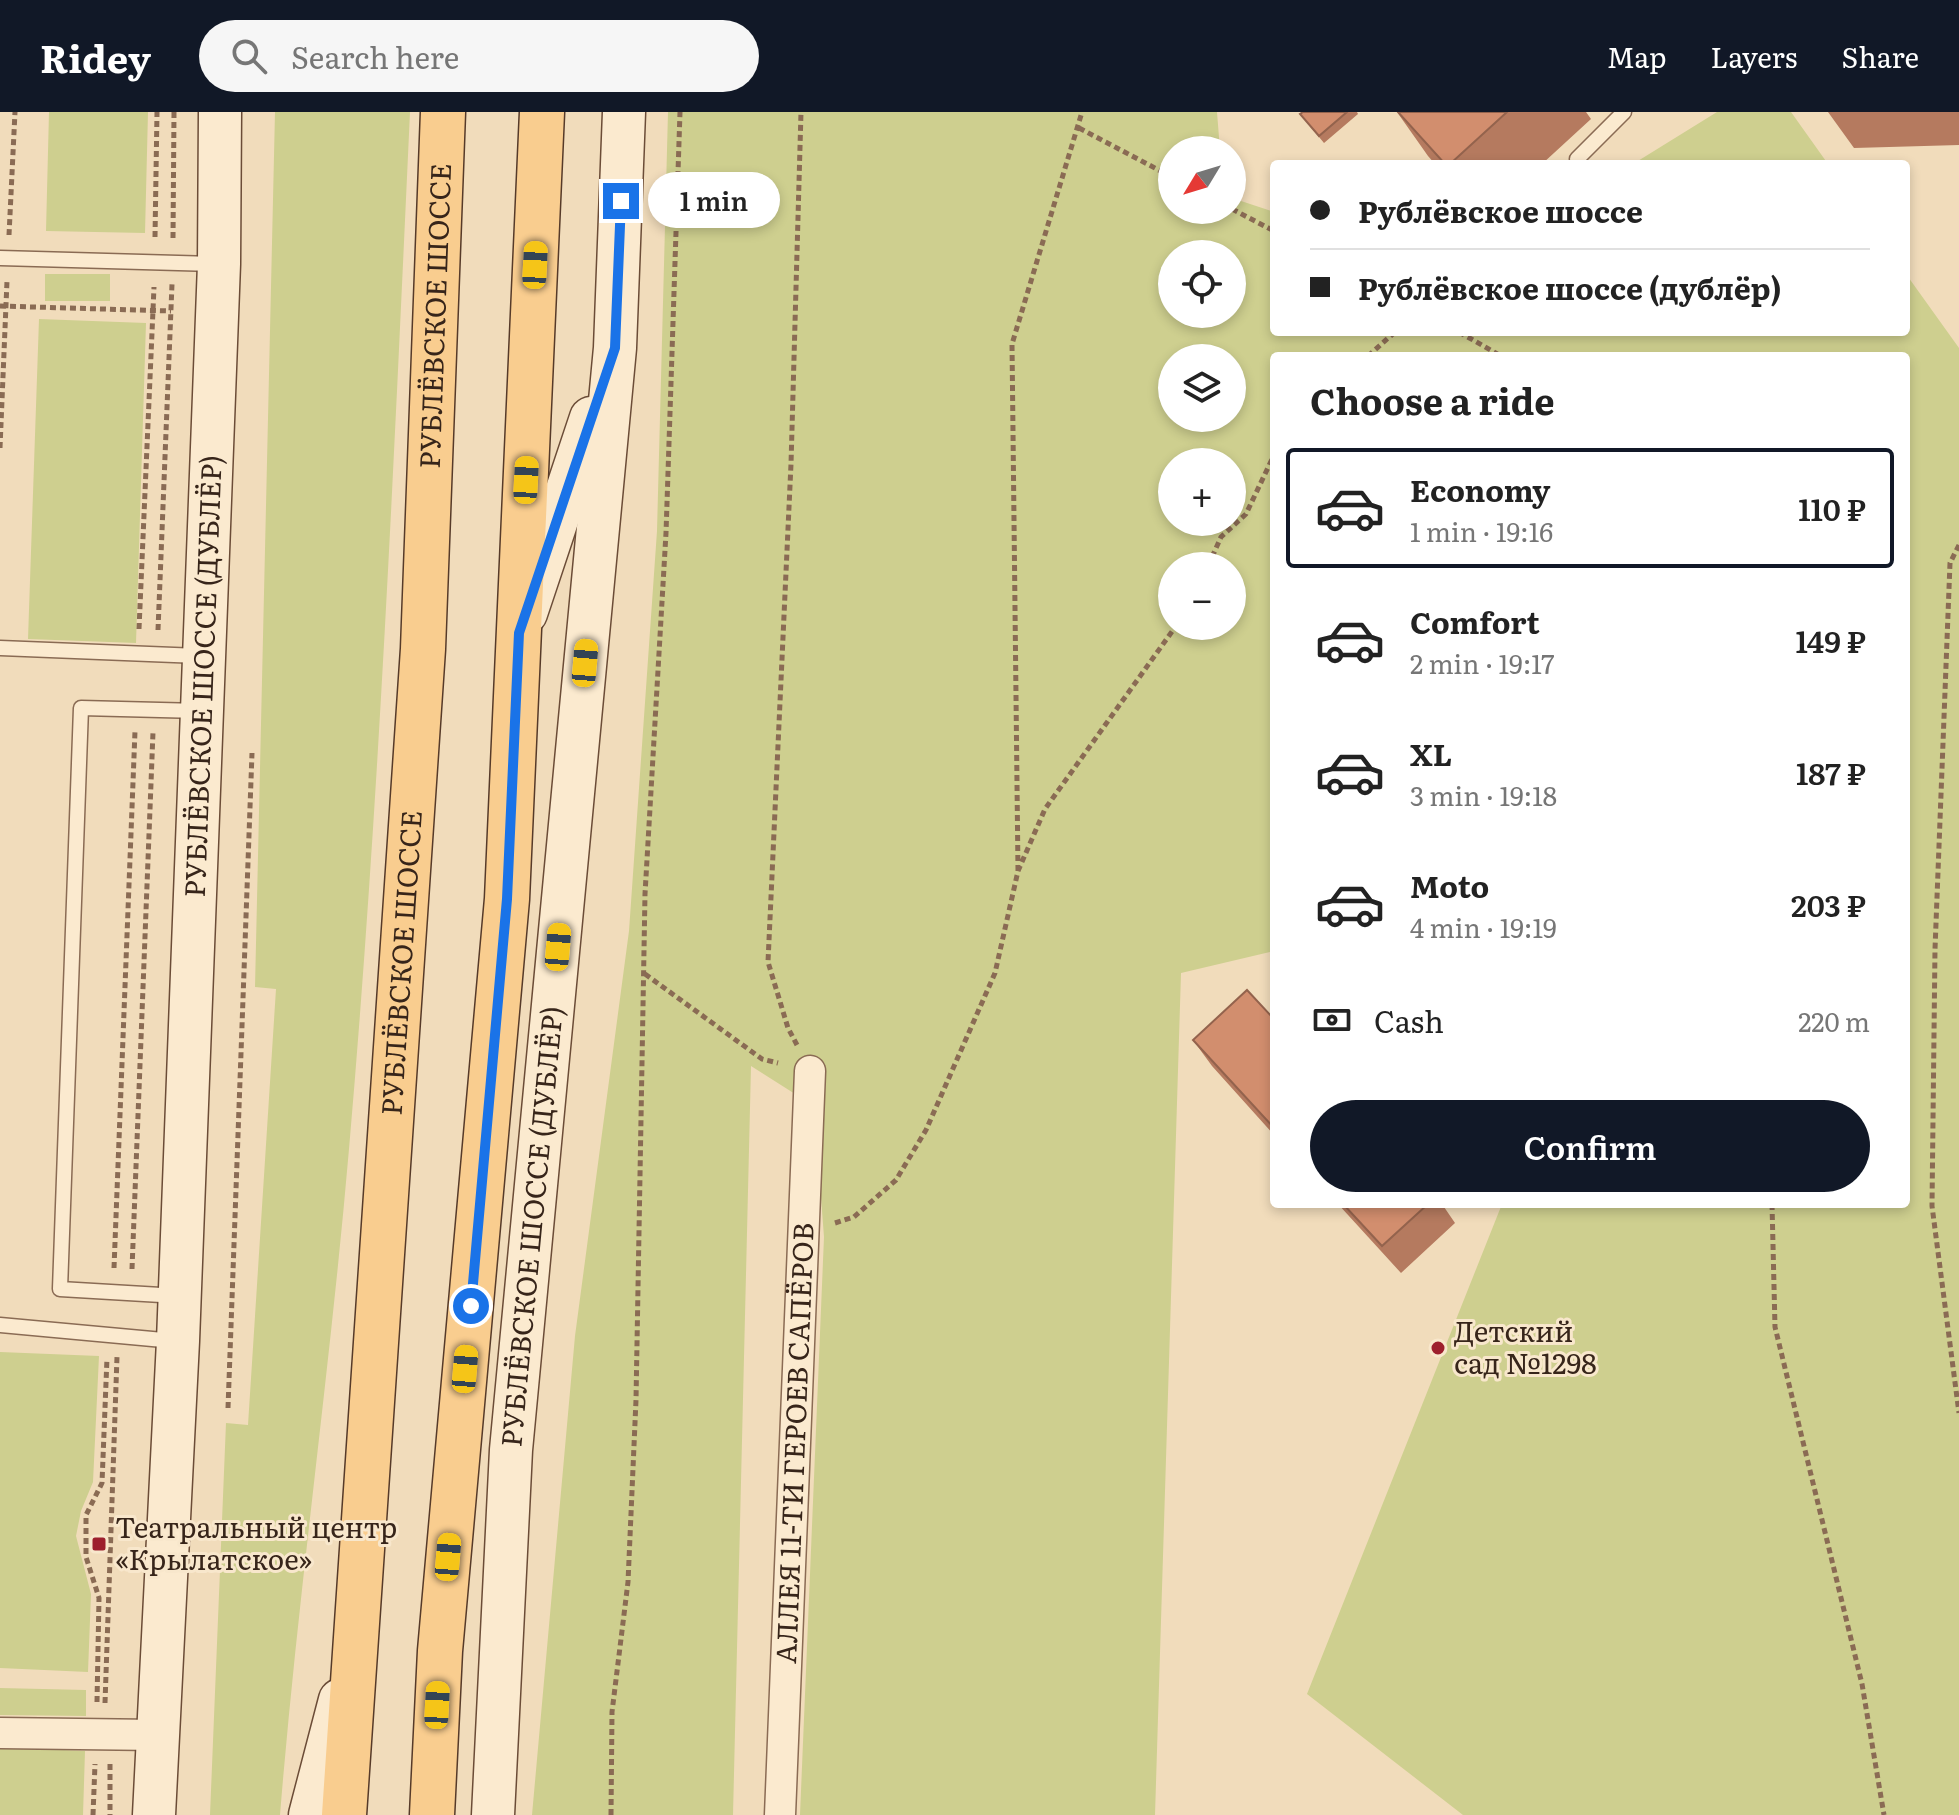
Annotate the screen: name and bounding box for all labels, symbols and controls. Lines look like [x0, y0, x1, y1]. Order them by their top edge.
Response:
search box [199, 20, 759, 92]
text: Ridey [40, 28, 151, 85]
icon: search [227, 34, 271, 78]
text: Search here [291, 34, 459, 78]
text: Map [1607, 35, 1666, 77]
text: Layers [1710, 35, 1797, 77]
text: Share [1841, 35, 1919, 77]
north arrow [1158, 136, 1246, 224]
map controls [1158, 136, 1246, 640]
street label: РУБЛЁВСКОЕ ШОССЕ [407, 162, 460, 469]
callout: 1 min [649, 173, 781, 229]
text: 1 min [680, 180, 748, 219]
route end [603, 183, 639, 219]
text: Рублёвское шоссе [1358, 188, 1643, 232]
car [522, 240, 548, 290]
button: locate [1158, 240, 1246, 328]
text: Рублёвское шоссе (дублёр) [1358, 265, 1781, 309]
button: layers [1158, 344, 1246, 432]
text: Choose a ride [1310, 373, 1555, 426]
button: + [1158, 448, 1246, 536]
street label: РУБЛЁВСКОЕ ШОССЕ (ДУБЛЁР) [172, 454, 231, 898]
car [513, 455, 539, 505]
text: Economy [1410, 467, 1550, 511]
icon: car [1314, 472, 1386, 544]
text: 110 ₽ [1798, 486, 1866, 530]
text: 1 min · 19:16 [1410, 511, 1553, 550]
button: − [1158, 552, 1246, 640]
text: Comfort [1410, 599, 1540, 643]
icon: car [1314, 604, 1386, 676]
text: 149 ₽ [1796, 618, 1866, 662]
car [571, 638, 599, 688]
text: 2 min · 19:17 [1410, 643, 1554, 682]
text: XL [1410, 731, 1452, 775]
icon: car [1314, 736, 1386, 808]
text: 187 ₽ [1796, 750, 1866, 794]
text: 3 min · 19:18 [1410, 775, 1557, 814]
street label: РУБЛЁВСКОЕ ШОССЕ [368, 809, 431, 1117]
text: Moto [1410, 863, 1489, 907]
icon: car [1314, 868, 1386, 940]
text: 203 ₽ [1791, 882, 1866, 926]
text: 4 min · 19:19 [1410, 907, 1557, 946]
car [544, 922, 572, 972]
icon: cash [1310, 998, 1354, 1042]
text: Cash [1374, 998, 1444, 1042]
text: 220 m [1798, 1001, 1870, 1040]
street label: РУБЛЁВСКОЕ ШОССЕ (ДУБЛЁР) [488, 1004, 572, 1449]
button: Confirm [1310, 1100, 1870, 1192]
street label: АЛЛЕЯ 11-ТИ ГЕРОЕВ САПЁРОВ [763, 1222, 823, 1665]
route start [453, 1288, 489, 1324]
place label: Детский сад №1298 [1454, 1309, 1597, 1383]
marker: Детский сад №1298 [1429, 1339, 1447, 1357]
car [451, 1344, 479, 1394]
place label: Театральный центр «Крылатское» [115, 1505, 397, 1579]
car [434, 1532, 462, 1582]
marker: Театральный центр «Крылатское» [90, 1535, 108, 1553]
car [424, 1680, 450, 1730]

